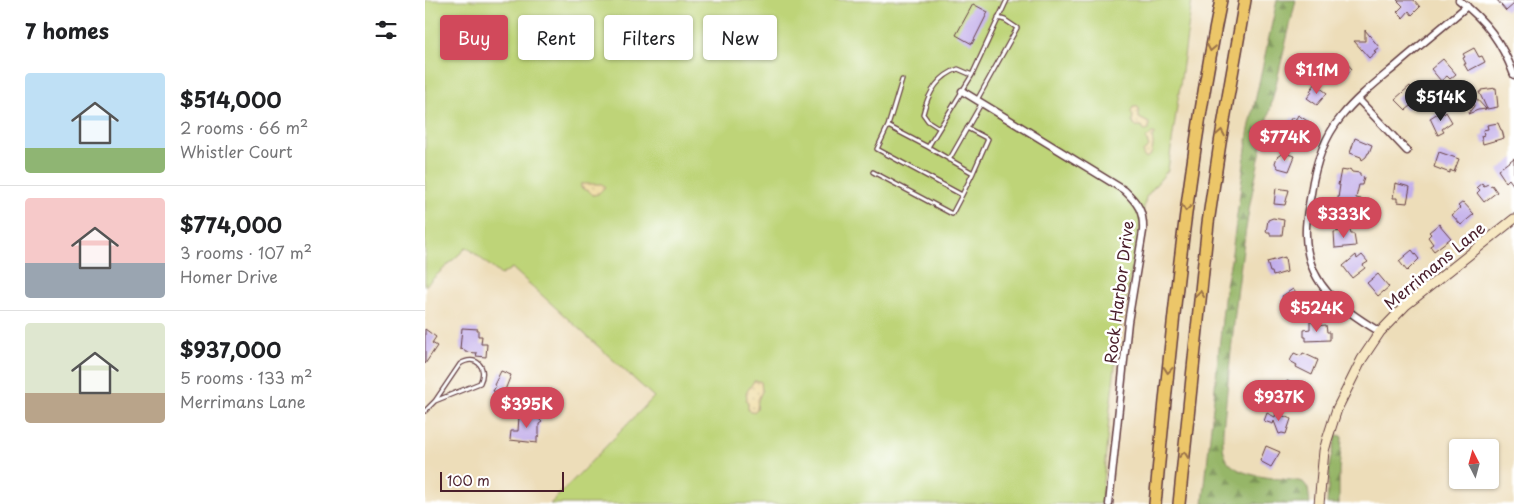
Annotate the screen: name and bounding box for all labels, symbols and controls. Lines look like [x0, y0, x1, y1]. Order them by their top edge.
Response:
text: 7 homes [25, 14, 109, 46]
chip: Buy [440, 15, 508, 60]
chip: Rent [518, 15, 594, 60]
chip: Filters [604, 15, 693, 60]
chip: New [703, 15, 777, 60]
icon: filters [372, 16, 400, 44]
one-way arrow [1207, 43, 1217, 52]
pin: $1.1M [1282, 52, 1352, 95]
text: $1.1M [1296, 57, 1338, 81]
pin: $514K [1406, 80, 1476, 122]
text: $514,000 [180, 83, 282, 115]
text: $514K [1416, 84, 1466, 108]
icon: home [65, 93, 125, 153]
text: 2 rooms · 66 m² [180, 115, 308, 139]
pin: $774K [1250, 120, 1320, 162]
text: $774K [1260, 124, 1310, 148]
one-way arrow [1216, 128, 1226, 137]
text: Whistler Court [180, 139, 292, 163]
pin: $333K [1309, 196, 1379, 239]
text: $333K [1317, 201, 1371, 225]
one-way arrow [1181, 205, 1192, 213]
text: $774,000 [180, 208, 282, 240]
street label: Merrimans Lane [1378, 215, 1490, 315]
icon: home [65, 218, 125, 278]
street label: Rock Harbor Drive [1097, 219, 1139, 365]
text: 3 rooms · 107 m² [180, 240, 312, 264]
text: Homer Drive [180, 264, 278, 288]
one-way arrow [1194, 290, 1205, 298]
pin: $524K [1282, 290, 1352, 333]
text: $524K [1290, 295, 1344, 319]
text: $937,000 [180, 333, 281, 365]
icon: home [65, 343, 125, 403]
text: 5 rooms · 133 m² [180, 365, 313, 389]
one-way arrow [1163, 366, 1174, 374]
pin: $937K [1244, 380, 1314, 422]
text: $937K [1254, 384, 1304, 408]
pin: $395K [492, 386, 562, 429]
text: Merrimans Lane [180, 389, 306, 413]
text: $395K [501, 391, 553, 415]
north arrow [1449, 439, 1499, 489]
map controls [1449, 439, 1499, 489]
one-way arrow [1178, 451, 1189, 459]
scale bar [440, 469, 564, 492]
text: 100 m [447, 470, 490, 491]

